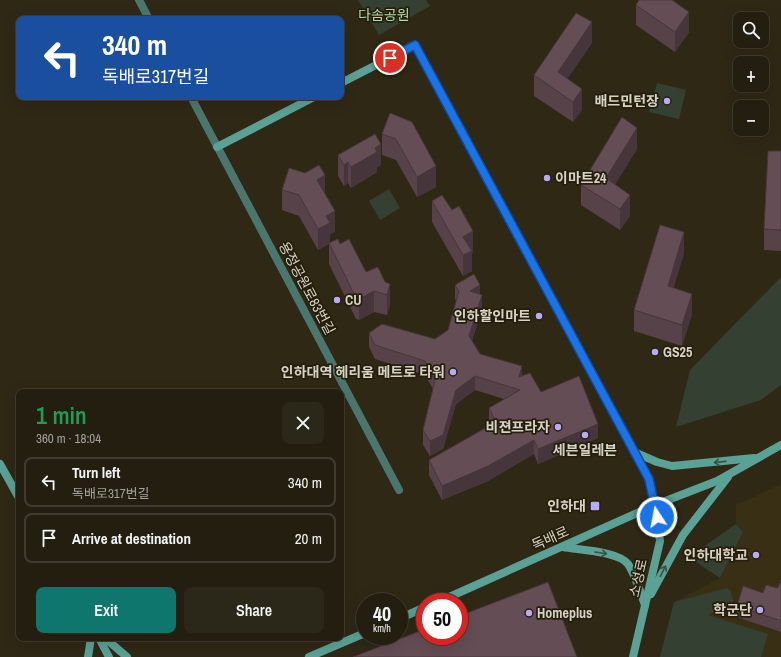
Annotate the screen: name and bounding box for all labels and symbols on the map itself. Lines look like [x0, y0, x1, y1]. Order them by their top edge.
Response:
park label: 다솜공원 [358, 6, 410, 24]
pin [373, 41, 407, 75]
place label: 배드민턴장 [595, 92, 659, 110]
marker: 배드민턴장 [662, 96, 672, 106]
place label: 이마트24 [555, 169, 607, 187]
marker: 이마트24 [542, 173, 552, 183]
street label: 용정공원로83번길 [275, 238, 339, 338]
place label: CU [345, 291, 362, 309]
marker: CU [332, 295, 342, 305]
place label: 인하할인마트 [454, 307, 531, 325]
marker: 인하할인마트 [534, 311, 544, 321]
place label: GS25 [663, 343, 693, 361]
marker: GS25 [650, 347, 660, 357]
place label: 인하대역 헤리움 메트로 타워 [281, 363, 445, 381]
marker: 인하대역 헤리움 메트로 타워 [448, 367, 458, 377]
place label: 비젼프라자 [486, 418, 550, 436]
marker: 비젼프라자 [553, 422, 563, 432]
marker: 세븐일레븐 [580, 430, 590, 440]
place label: 세븐일레븐 [553, 441, 617, 459]
one-way arrow [714, 458, 727, 466]
position arrow [636, 496, 678, 538]
place label: 인하대 [547, 497, 586, 515]
marker: 인하대 [589, 500, 601, 512]
street label: 독배로 [529, 522, 571, 554]
place label: 인하대학교 [684, 546, 748, 564]
one-way arrow [594, 549, 607, 557]
marker: 인하대학교 [751, 550, 761, 560]
street label: 소성로 [625, 557, 651, 599]
one-way arrow [660, 565, 667, 577]
speed limit sign: 50 [416, 593, 468, 645]
place label: 학군단 [713, 601, 752, 619]
place label: Homeplus [537, 604, 593, 622]
marker: 학군단 [755, 605, 765, 615]
marker: Homeplus [524, 608, 534, 618]

